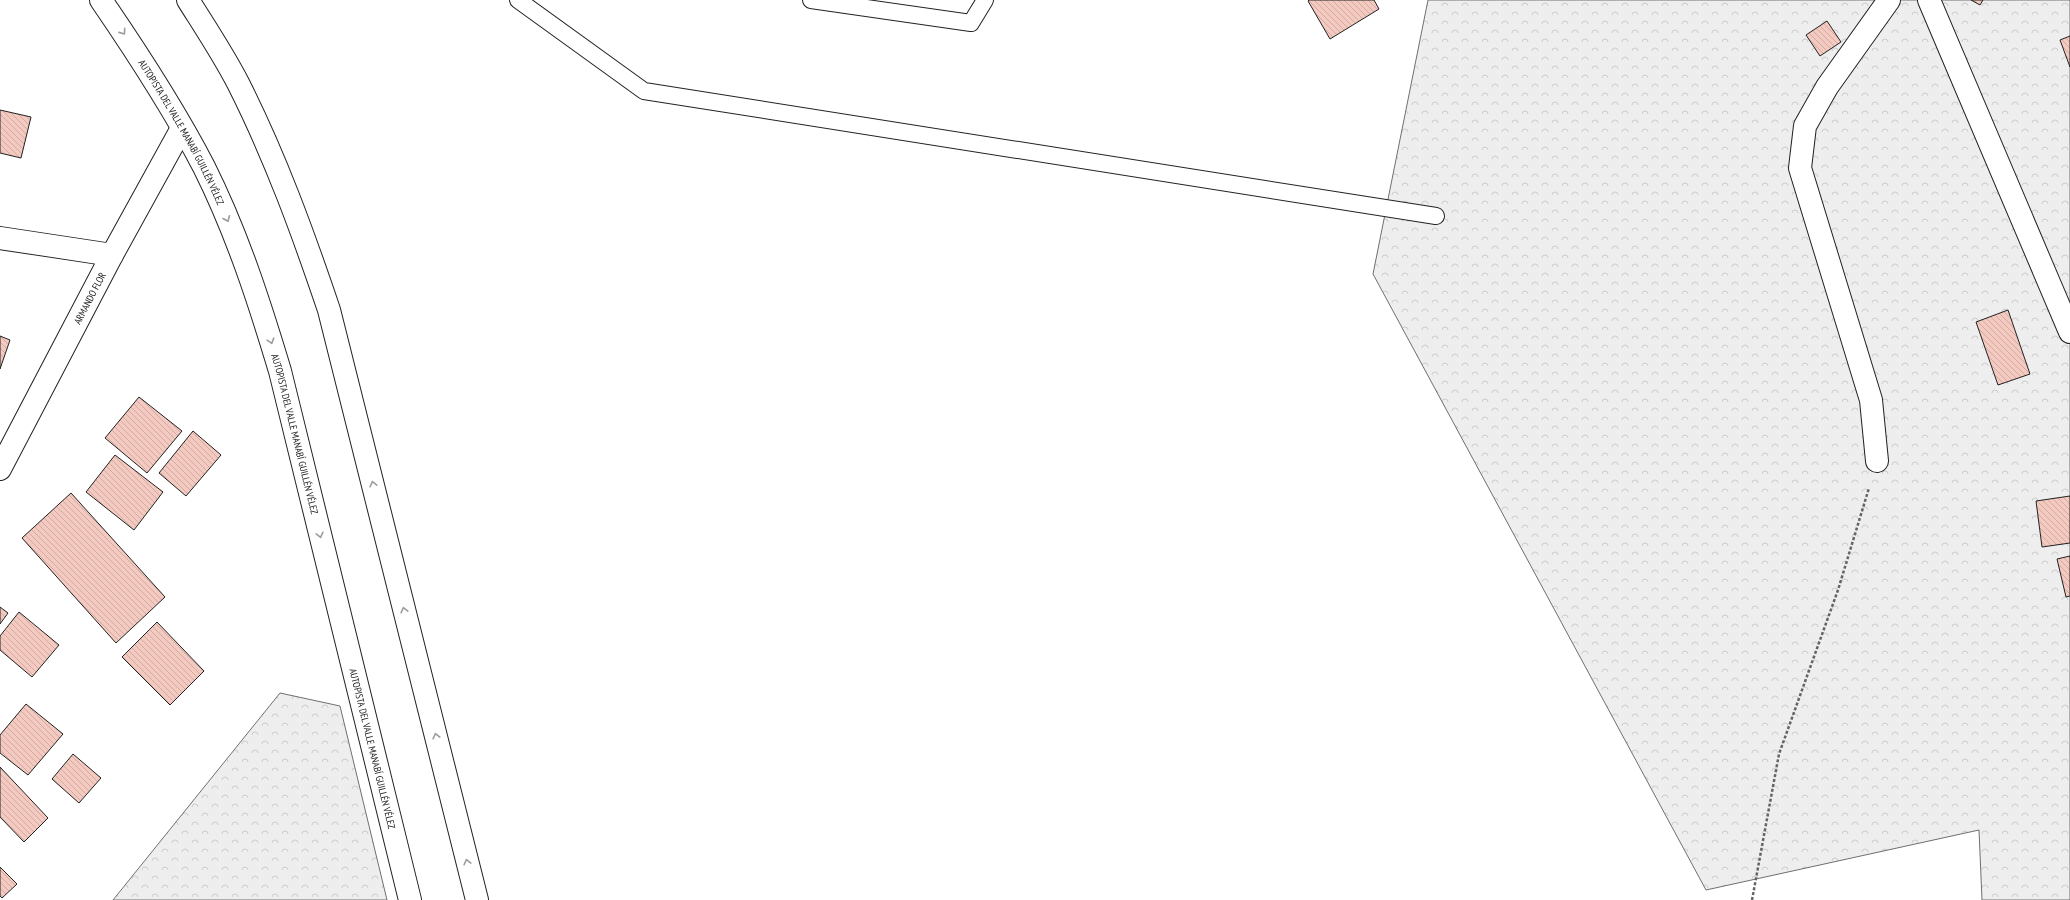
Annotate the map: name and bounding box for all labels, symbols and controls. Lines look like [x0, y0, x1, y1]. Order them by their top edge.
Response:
one-way arrow [118, 28, 126, 35]
street label: AUTOPISTA DEL VALLE MANABÍ GUILLÉN VÉLEZ [136, 57, 228, 207]
one-way arrow [222, 214, 230, 222]
street label: ARMANDO FLOR [71, 270, 109, 326]
one-way arrow [266, 337, 275, 344]
street label: AUTOPISTA DEL VALLE MANABÍ GUILLÉN VÉLEZ [269, 352, 322, 516]
one-way arrow [369, 481, 377, 487]
one-way arrow [315, 531, 324, 538]
one-way arrow [401, 607, 409, 613]
street label: AUTOPISTA DEL VALLE MANABÍ GUILLÉN VÉLEZ [347, 667, 399, 831]
one-way arrow [432, 733, 441, 740]
one-way arrow [464, 859, 472, 865]

